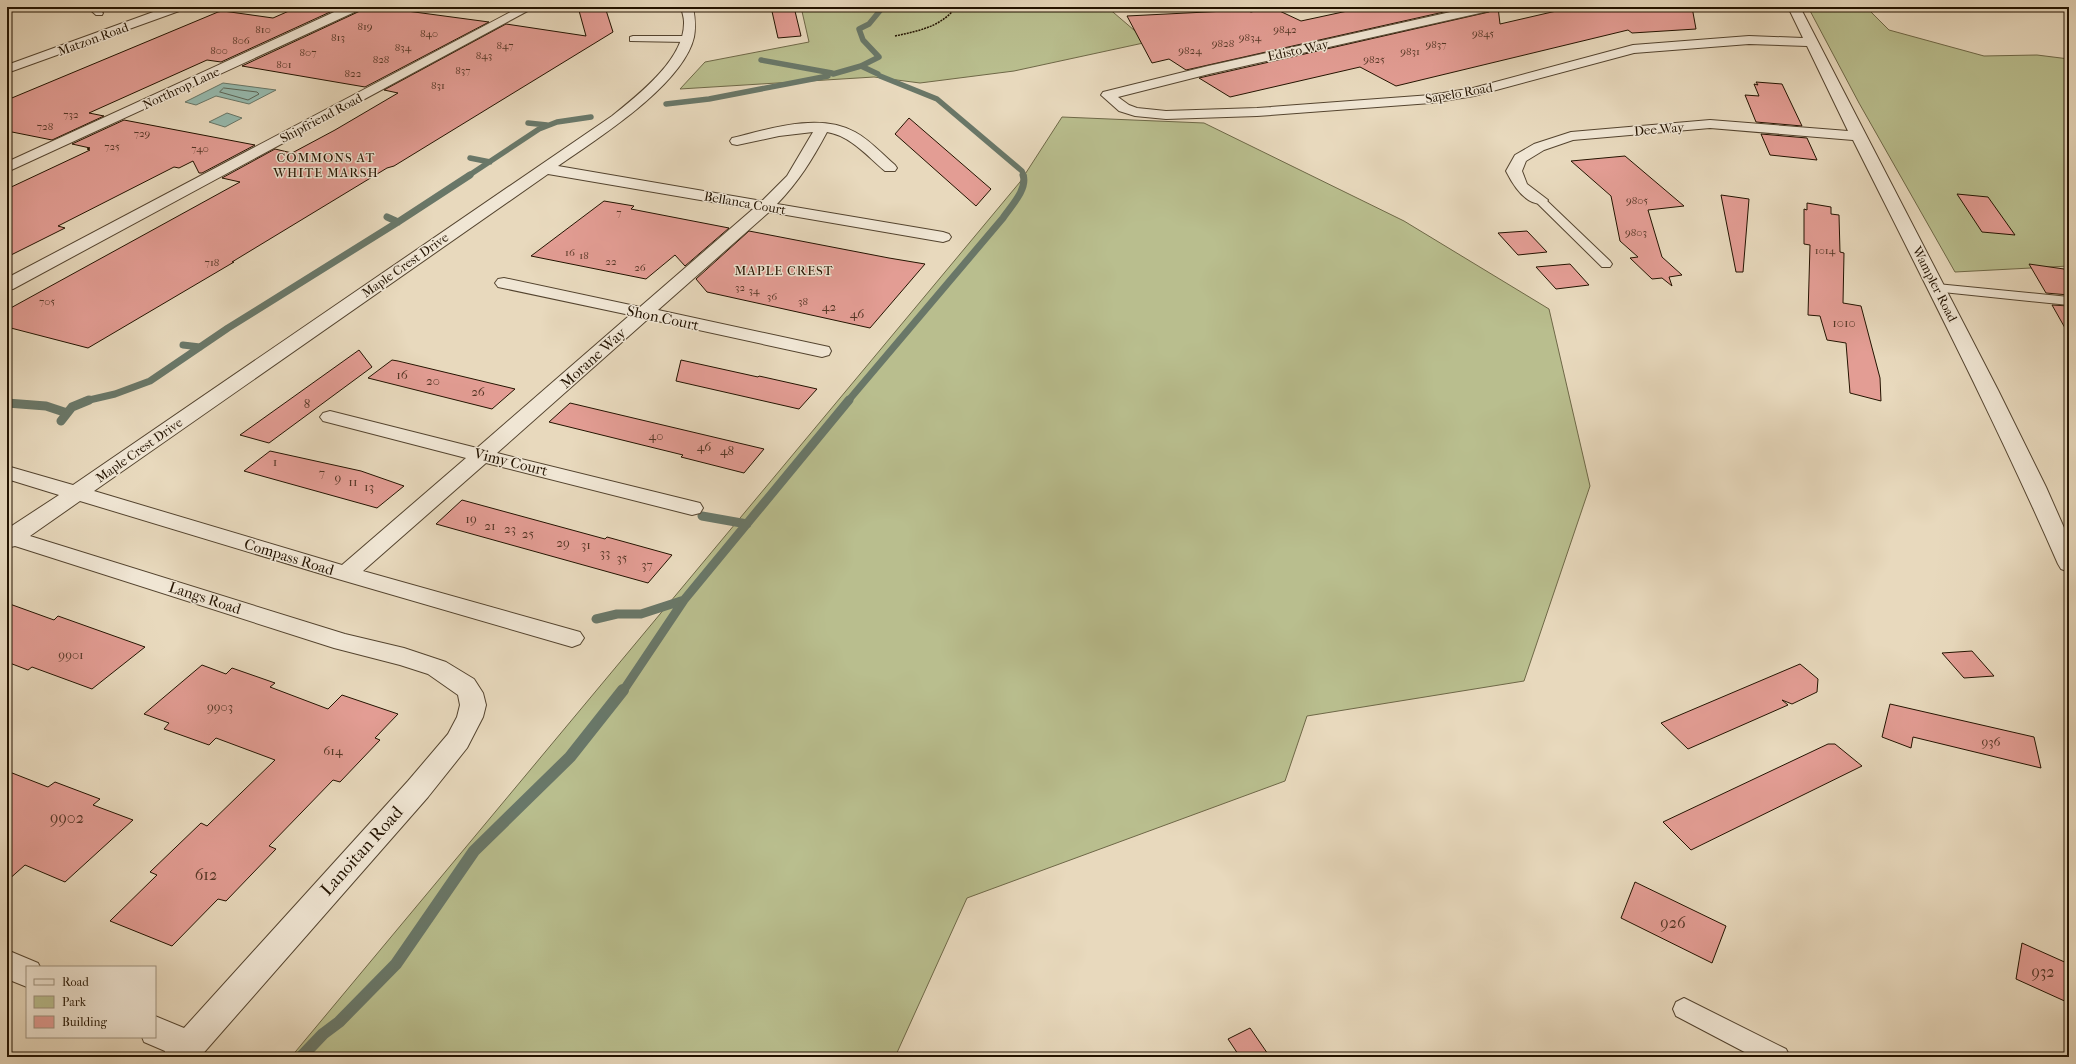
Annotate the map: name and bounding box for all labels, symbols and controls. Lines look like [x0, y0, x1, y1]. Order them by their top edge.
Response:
street label: Matzon Road [56, 19, 131, 59]
house number: 819 [357, 20, 373, 33]
house number: 810 [255, 23, 271, 36]
house number: 9842 [1273, 23, 1297, 36]
house number: 840 [420, 27, 438, 40]
house number: 9845 [1472, 27, 1494, 40]
house number: 813 [331, 31, 345, 44]
house number: 9834 [1239, 31, 1262, 44]
house number: 806 [232, 34, 250, 47]
street label: Edisto Way [1266, 36, 1331, 64]
house number: 9828 [1212, 37, 1234, 50]
house number: 9837 [1425, 38, 1447, 51]
house number: 847 [497, 39, 513, 52]
house number: 834 [395, 41, 412, 54]
house number: 800 [210, 44, 228, 57]
house number: 9824 [1178, 44, 1202, 57]
house number: 9831 [1400, 45, 1420, 58]
house number: 807 [300, 46, 316, 59]
house number: 843 [476, 49, 492, 62]
house number: 828 [373, 53, 389, 66]
house number: 9825 [1363, 53, 1385, 66]
house number: 801 [276, 58, 292, 71]
street label: Northrop Lane [140, 63, 222, 112]
house number: 837 [455, 64, 471, 77]
house number: 822 [345, 67, 362, 80]
house number: 831 [431, 79, 445, 92]
street label: Sapelo Road [1424, 80, 1495, 106]
street label: Shipfriend Road [277, 90, 366, 146]
house number: 732 [63, 108, 79, 121]
street label: Dee Way [1633, 119, 1686, 139]
house number: 728 [37, 120, 53, 133]
house number: 729 [134, 127, 151, 140]
house number: 725 [104, 140, 120, 153]
house number: 740 [191, 142, 209, 155]
district label: COMMONS AT WHITE MARSH [272, 150, 379, 180]
street label: Bellanca Court [703, 188, 787, 218]
house number: 9805 [1626, 194, 1648, 207]
house number: 7 [616, 206, 622, 219]
house number: 9803 [1625, 226, 1647, 239]
street label: Maple Crest Drive [359, 229, 452, 300]
street label: Wampler Road [1909, 243, 1961, 325]
house number: 1014 [1815, 244, 1836, 257]
house number: 16 [565, 246, 575, 259]
house number: 18 [579, 249, 589, 262]
house number: 22 [605, 255, 617, 268]
house number: 718 [205, 256, 219, 269]
house number: 26 [634, 261, 646, 274]
district label: MAPLE CREST [734, 263, 834, 278]
house number: 32 [735, 281, 745, 294]
house number: 34 [748, 284, 760, 297]
house number: 36 [767, 290, 777, 303]
house number: 705 [39, 295, 55, 308]
house number: 38 [798, 295, 808, 308]
house number: 42 [822, 299, 836, 314]
street label: Shon Court [625, 302, 701, 335]
house number: 46 [850, 306, 865, 321]
house number: 1010 [1832, 315, 1856, 330]
street label: Morane Way [557, 323, 630, 392]
house number: 16 [396, 367, 409, 382]
house number: 20 [426, 373, 440, 388]
house number: 26 [471, 384, 486, 399]
house number: 8 [304, 396, 310, 411]
street label: Maple Crest Drive [93, 414, 186, 485]
house number: 40 [649, 428, 663, 443]
house number: 46 [697, 439, 712, 454]
house number: 48 [720, 443, 734, 458]
street label: Vimy Court [471, 444, 550, 480]
house number: 1 [273, 454, 277, 469]
house number: 7 [319, 465, 325, 480]
house number: 9 [335, 470, 342, 485]
house number: 11 [348, 474, 358, 489]
house number: 13 [364, 479, 374, 494]
house number: 19 [465, 511, 477, 526]
house number: 21 [484, 518, 496, 533]
house number: 23 [504, 521, 516, 536]
house number: 25 [522, 526, 535, 541]
street label: Compass Road [242, 535, 337, 579]
house number: 29 [556, 535, 570, 550]
house number: 31 [581, 537, 591, 552]
house number: 33 [600, 545, 610, 560]
house number: 35 [617, 550, 628, 565]
house number: 37 [641, 557, 653, 572]
street label: Langs Road [167, 578, 244, 618]
house number: 9901 [58, 647, 84, 662]
house number: 9903 [207, 699, 233, 714]
house number: 936 [1981, 734, 2002, 749]
house number: 614 [323, 743, 343, 758]
street label: Lanoitan Road [316, 802, 408, 900]
house number: 9902 [50, 808, 84, 827]
house number: 612 [195, 865, 217, 884]
house number: 926 [1660, 913, 1686, 932]
house number: 932 [2031, 962, 2055, 981]
legend [26, 966, 156, 1038]
text: Road [62, 975, 89, 989]
text: Park [62, 995, 87, 1009]
text: Building [62, 1015, 107, 1029]

